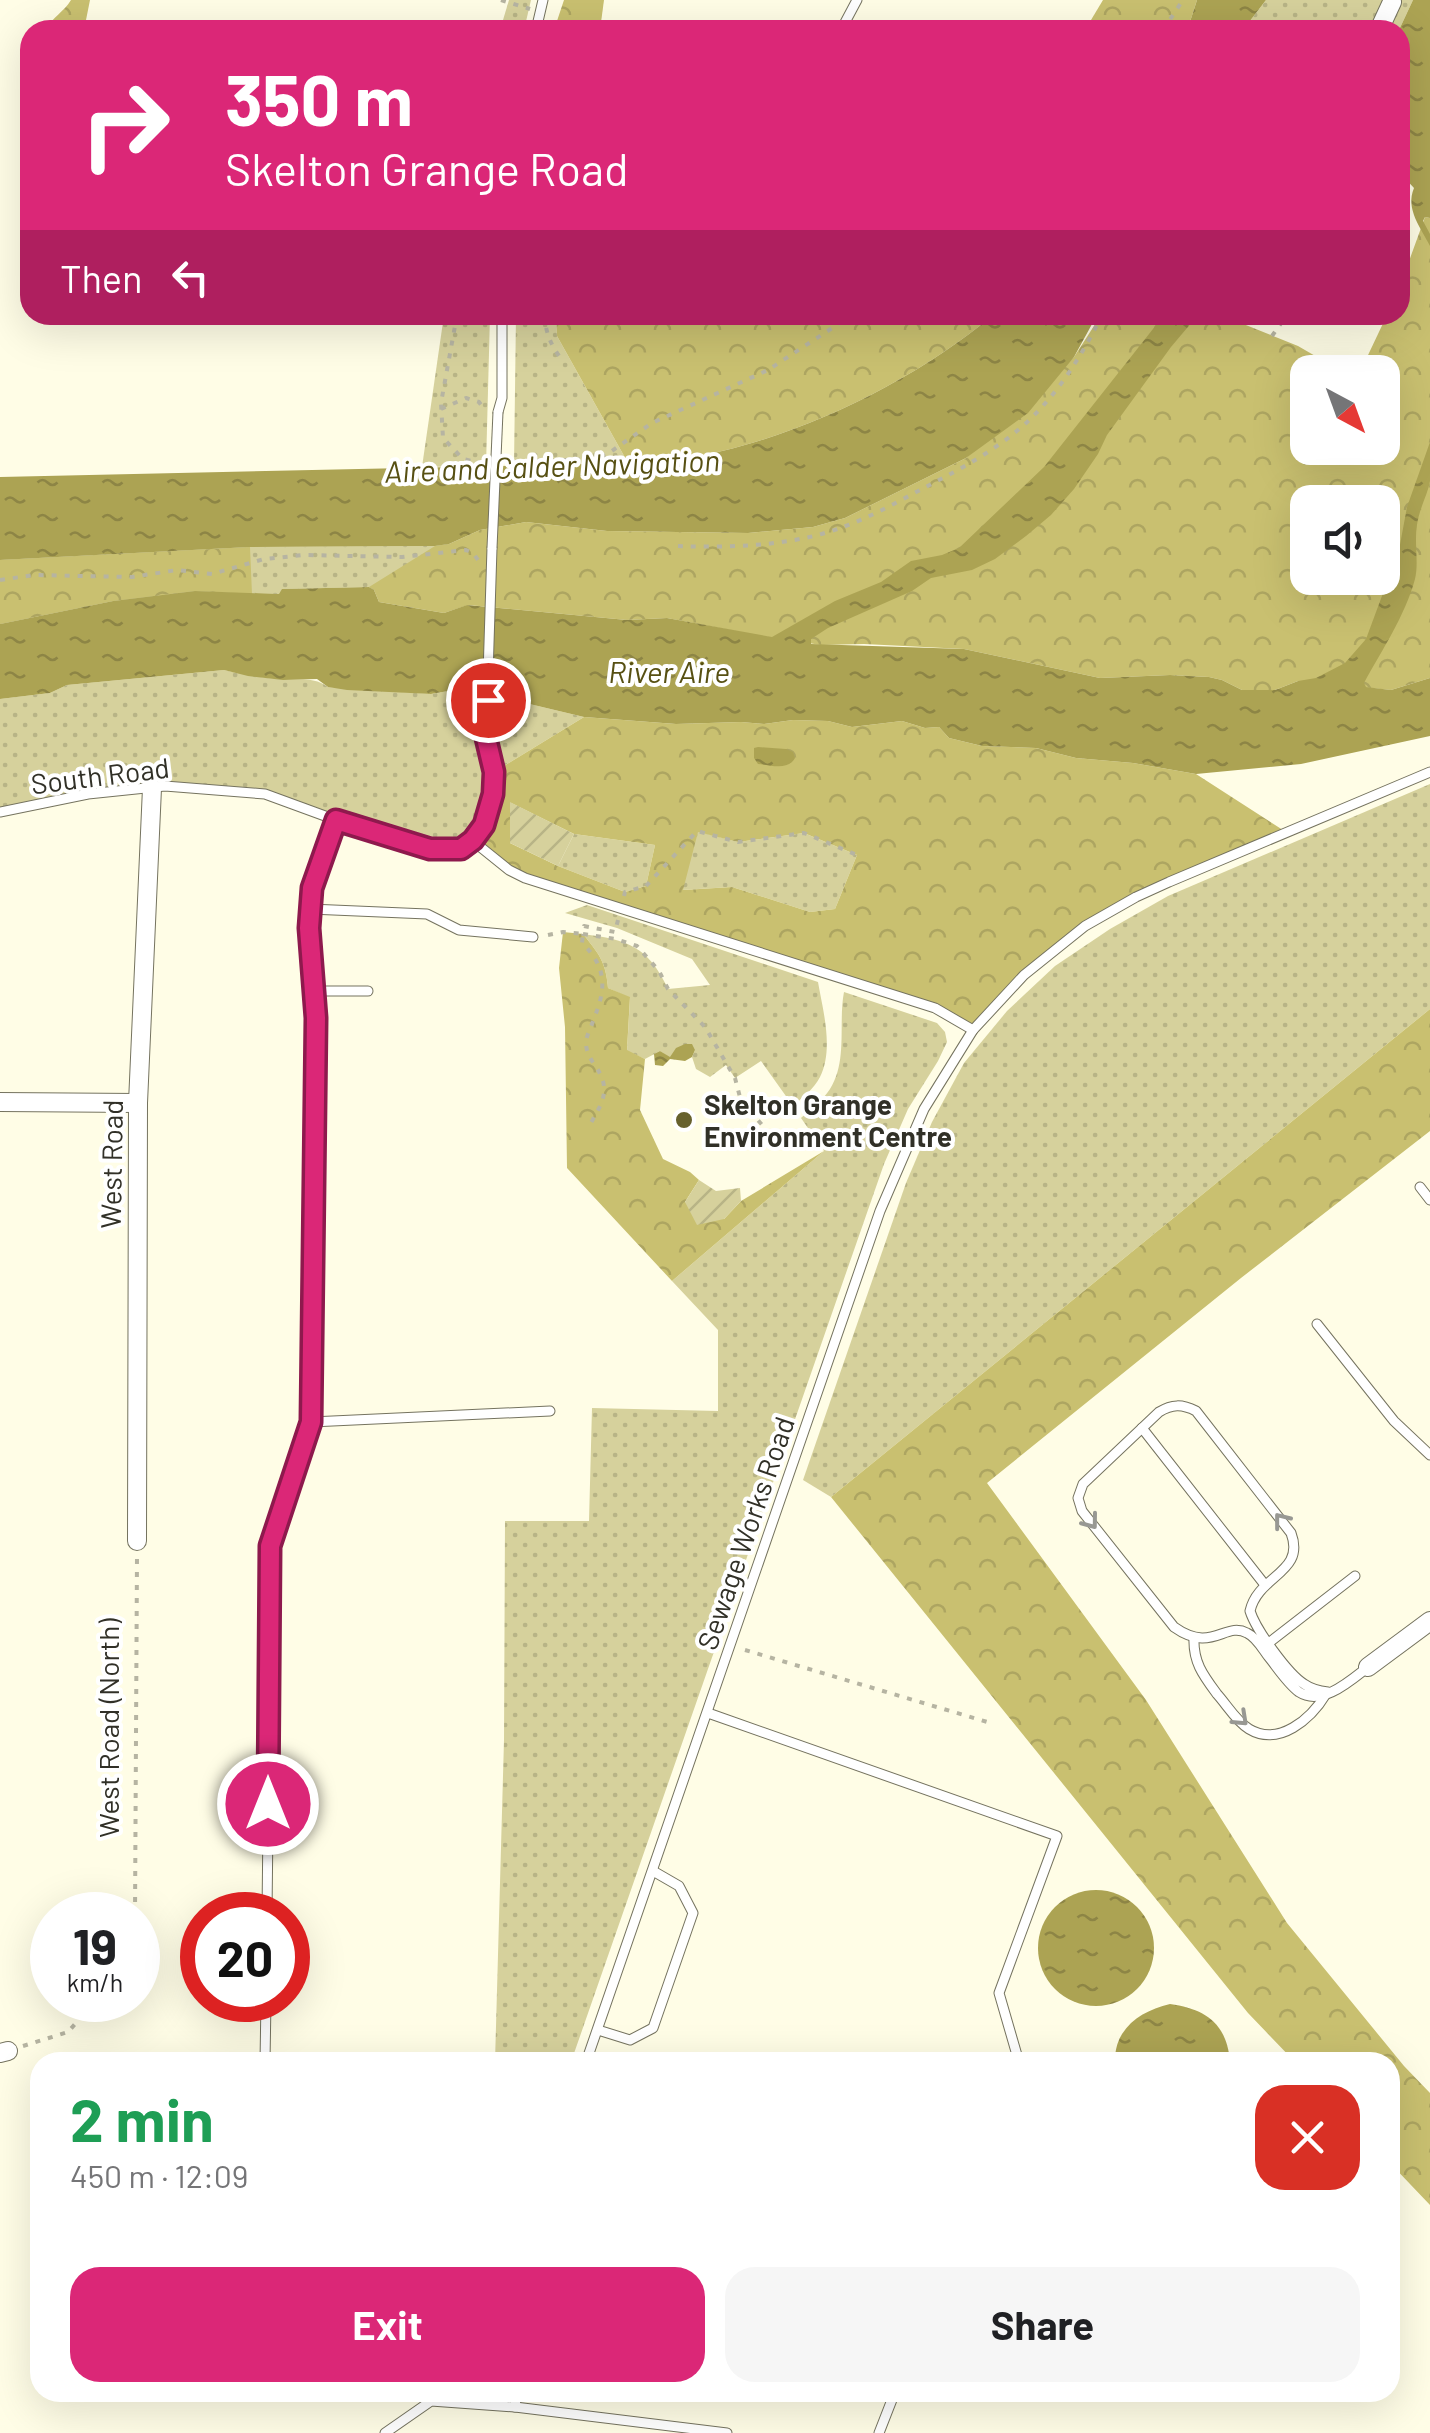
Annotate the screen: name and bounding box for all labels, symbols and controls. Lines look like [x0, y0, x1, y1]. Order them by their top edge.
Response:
text: 350 m [225, 56, 413, 140]
icon: right [60, 60, 190, 190]
text: Skelton Grange Road [225, 141, 628, 195]
icon: left [163, 250, 218, 305]
text: Then [60, 255, 143, 301]
north arrow [1290, 355, 1400, 465]
map controls [1290, 355, 1400, 595]
water label: Aire and Calder Navigation [384, 441, 720, 489]
button: sound [1290, 485, 1400, 595]
water label: River Aire [608, 653, 730, 689]
pin [446, 658, 531, 743]
icon: arrive [461, 673, 516, 728]
street label: South Road [29, 750, 171, 800]
place label: Skelton Grange Environment Centre [704, 1087, 952, 1153]
street label: West Road [93, 1099, 129, 1229]
marker: Skelton Grange Environment Centre [673, 1109, 695, 1131]
street label: Sewage Works Road [689, 1412, 801, 1654]
one-way arrow [1079, 1511, 1097, 1529]
one-way arrow [1275, 1513, 1292, 1531]
street label: West Road (North) [91, 1618, 125, 1838]
one-way arrow [1229, 1707, 1247, 1725]
position arrow [216, 1752, 320, 1856]
speed limit sign: 20 [180, 1892, 310, 2022]
text: 19 [73, 1915, 117, 1975]
text: km/h [67, 1967, 123, 1997]
text: 2 min [70, 2082, 214, 2154]
button: close [1255, 2085, 1360, 2190]
text: 450 m · 12:09 [70, 2156, 249, 2194]
button: Exit [70, 2267, 705, 2382]
button: Share [725, 2267, 1360, 2382]

